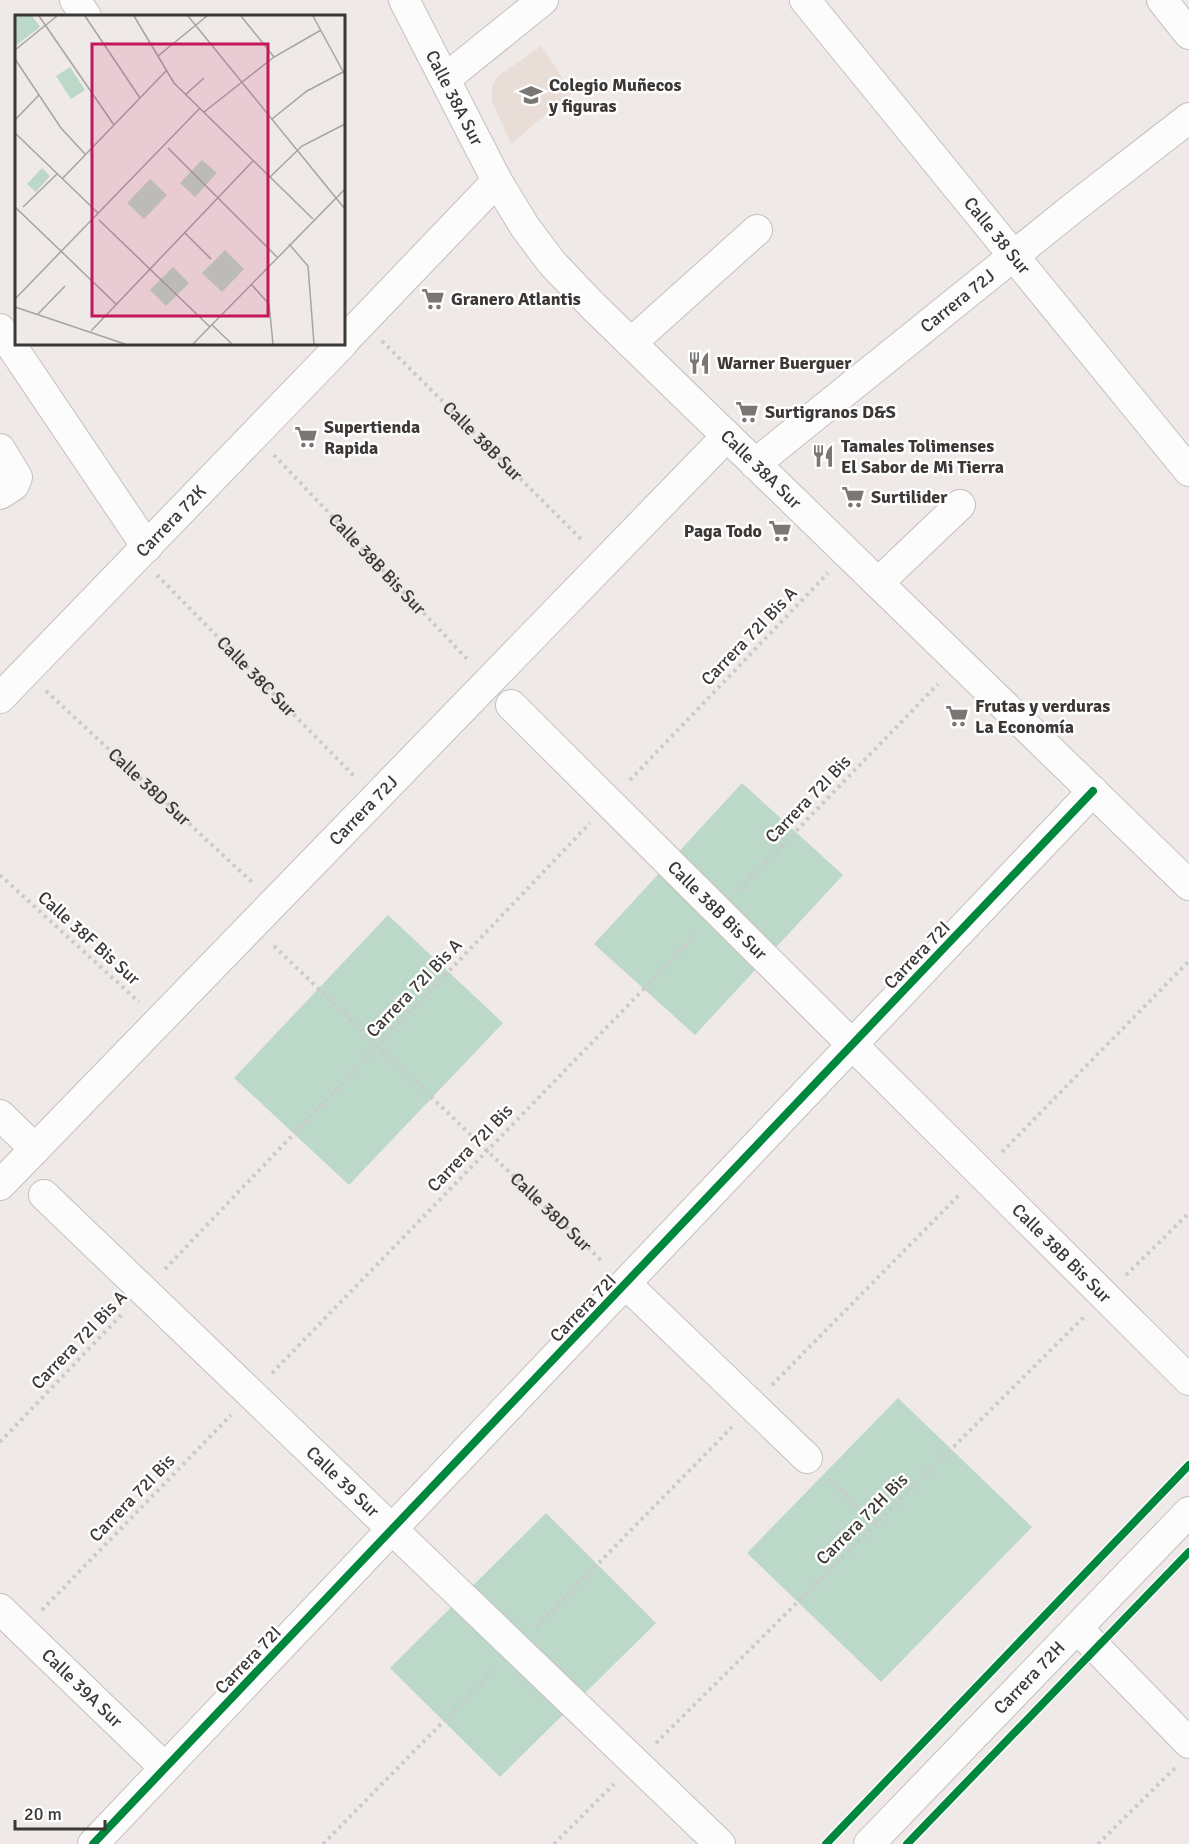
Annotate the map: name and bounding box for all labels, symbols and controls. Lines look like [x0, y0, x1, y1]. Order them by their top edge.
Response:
inset map [15, 15, 345, 345]
street label: Calle 38A Sur [421, 47, 488, 149]
place label: Colegio Muñecos y figuras [548, 74, 681, 117]
school or university icon: Colegio Muñecos y figuras [518, 82, 544, 108]
street label: Calle 38 Sur [959, 193, 1035, 279]
street label: Carrera 72J [916, 264, 999, 337]
supermarket icon: Granero Atlantis [420, 286, 446, 312]
place label: Granero Atlantis [451, 288, 581, 310]
restaurant icon: Warner Buerguer [686, 350, 712, 376]
place label: Warner Buerguer [717, 352, 852, 374]
street label: Calle 38B Sur [438, 397, 528, 486]
supermarket icon: Surtigranos D&S [734, 399, 760, 425]
place label: Surtigranos D&S [765, 401, 896, 423]
place label: Supertienda Rapida [324, 416, 420, 459]
supermarket icon: Supertienda Rapida [293, 424, 319, 450]
street label: Calle 38A Sur [716, 425, 806, 514]
place label: Tamales Tolimenses El Sabor de Mi Tierra [841, 435, 1004, 478]
restaurant icon: Tamales Tolimenses El Sabor de Mi Tierra [810, 443, 836, 469]
street label: Carrera 72K [131, 480, 211, 562]
supermarket icon: Surtilider [840, 484, 866, 510]
place label: Surtilider [871, 486, 948, 508]
street label: Calle 38B Bis Sur [324, 509, 431, 620]
supermarket icon: Paga Todo [767, 518, 793, 544]
place label: Paga Todo [684, 520, 762, 542]
street label: Carrera 72I Bis A [696, 582, 802, 690]
street label: Calle 38C Sur [212, 632, 301, 721]
place label: Frutas y verduras La Economía [975, 695, 1110, 738]
supermarket icon: Frutas y verduras La Economía [944, 703, 970, 729]
street label: Calle 38D Sur [104, 743, 196, 831]
street label: Carrera 72I Bis [761, 750, 855, 848]
street label: Carrera 72J [325, 771, 402, 850]
street label: Calle 38B Bis Sur [663, 856, 772, 965]
street label: Calle 38F Bis Sur [33, 886, 145, 990]
street label: Carrera 72I [879, 916, 955, 994]
street label: Carrera 72I Bis A [361, 934, 467, 1042]
street label: Carrera 72I Bis [423, 1099, 517, 1197]
street label: Calle 38D Sur [506, 1168, 597, 1256]
street label: Calle 38B Bis Sur [1007, 1199, 1116, 1308]
street label: Carrera 72I [545, 1269, 621, 1347]
street label: Carrera 72I Bis A [26, 1286, 132, 1394]
street label: Calle 39 Sur [301, 1442, 384, 1522]
street label: Carrera 72I Bis [85, 1449, 179, 1547]
street label: Carrera 72H Bis [812, 1469, 912, 1569]
street label: Carrera 72I [210, 1621, 286, 1699]
street label: Carrera 72H [989, 1637, 1070, 1719]
street label: Calle 39A Sur [37, 1644, 127, 1732]
scale bar [15, 1793, 105, 1831]
text: 20 m [24, 1803, 62, 1825]

